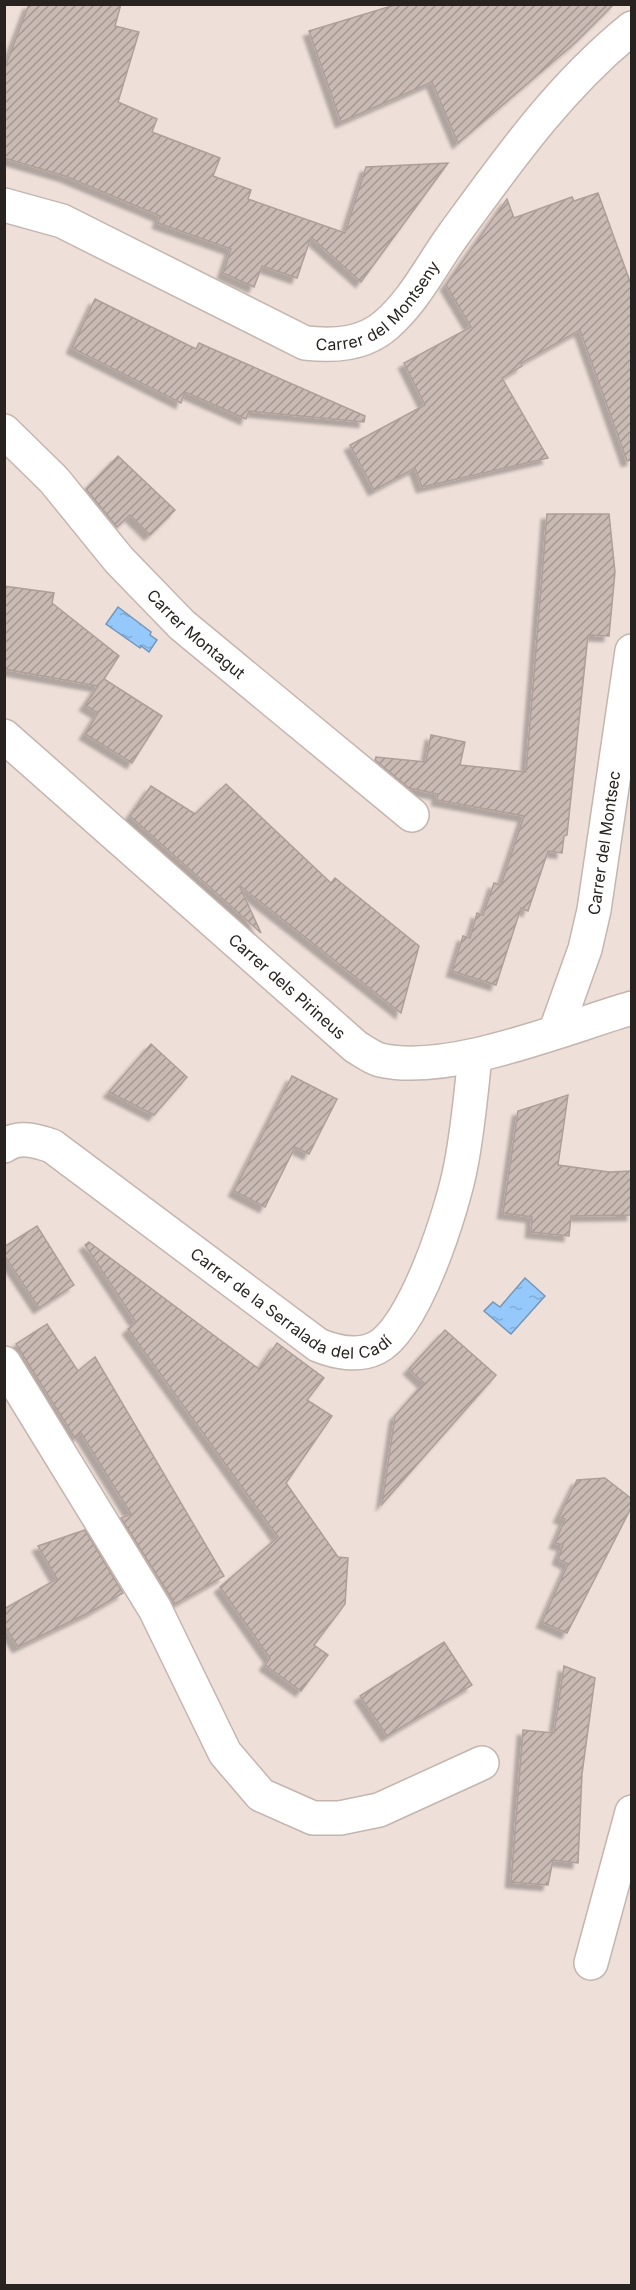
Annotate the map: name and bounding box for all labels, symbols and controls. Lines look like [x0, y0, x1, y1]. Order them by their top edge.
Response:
street label: Carrer del Montseny [315, 257, 443, 354]
street label: Carrer Montagut [143, 585, 249, 683]
street label: Carrer del Montsec [583, 769, 624, 916]
street label: Carrer dels Pirineus [225, 929, 350, 1043]
street label: Carrer de la Serralada del Cadí [187, 1243, 396, 1363]

